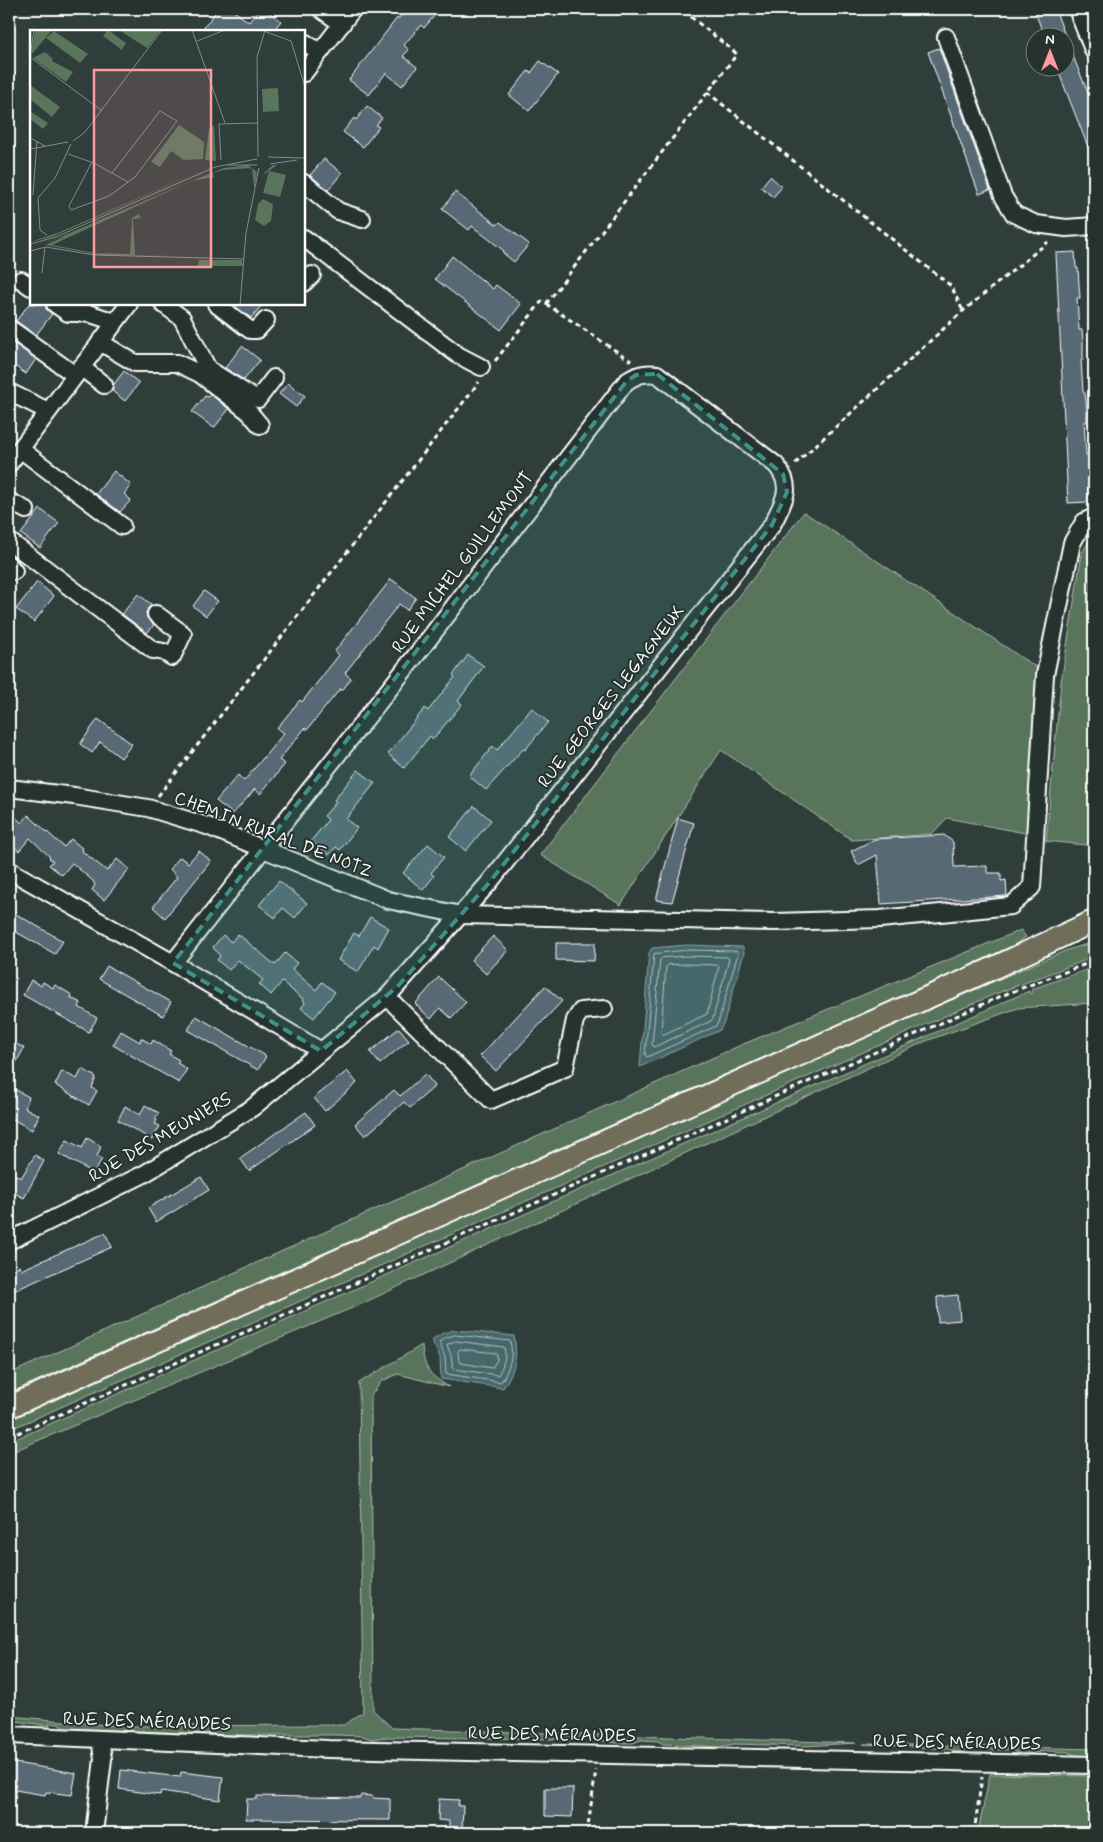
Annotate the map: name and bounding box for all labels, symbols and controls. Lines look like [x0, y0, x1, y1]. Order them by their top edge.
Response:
north arrow [1026, 28, 1076, 78]
inset map [30, 30, 305, 305]
text: N [1045, 31, 1055, 49]
street label: RUE MICHEL GUILLEMONT [387, 467, 539, 658]
street label: RUE GEORGES LEGAGNEUX [533, 600, 691, 793]
street label: CHEMIN RURAL DE NOTZ [170, 786, 375, 884]
street label: RUE DES MEUNIERS [85, 1087, 236, 1189]
street label: RUE DES MÉRAUDES [63, 1707, 231, 1737]
street label: RUE DES MÉRAUDES [468, 1722, 636, 1748]
street label: RUE DES MÉRAUDES [873, 1730, 1041, 1756]

